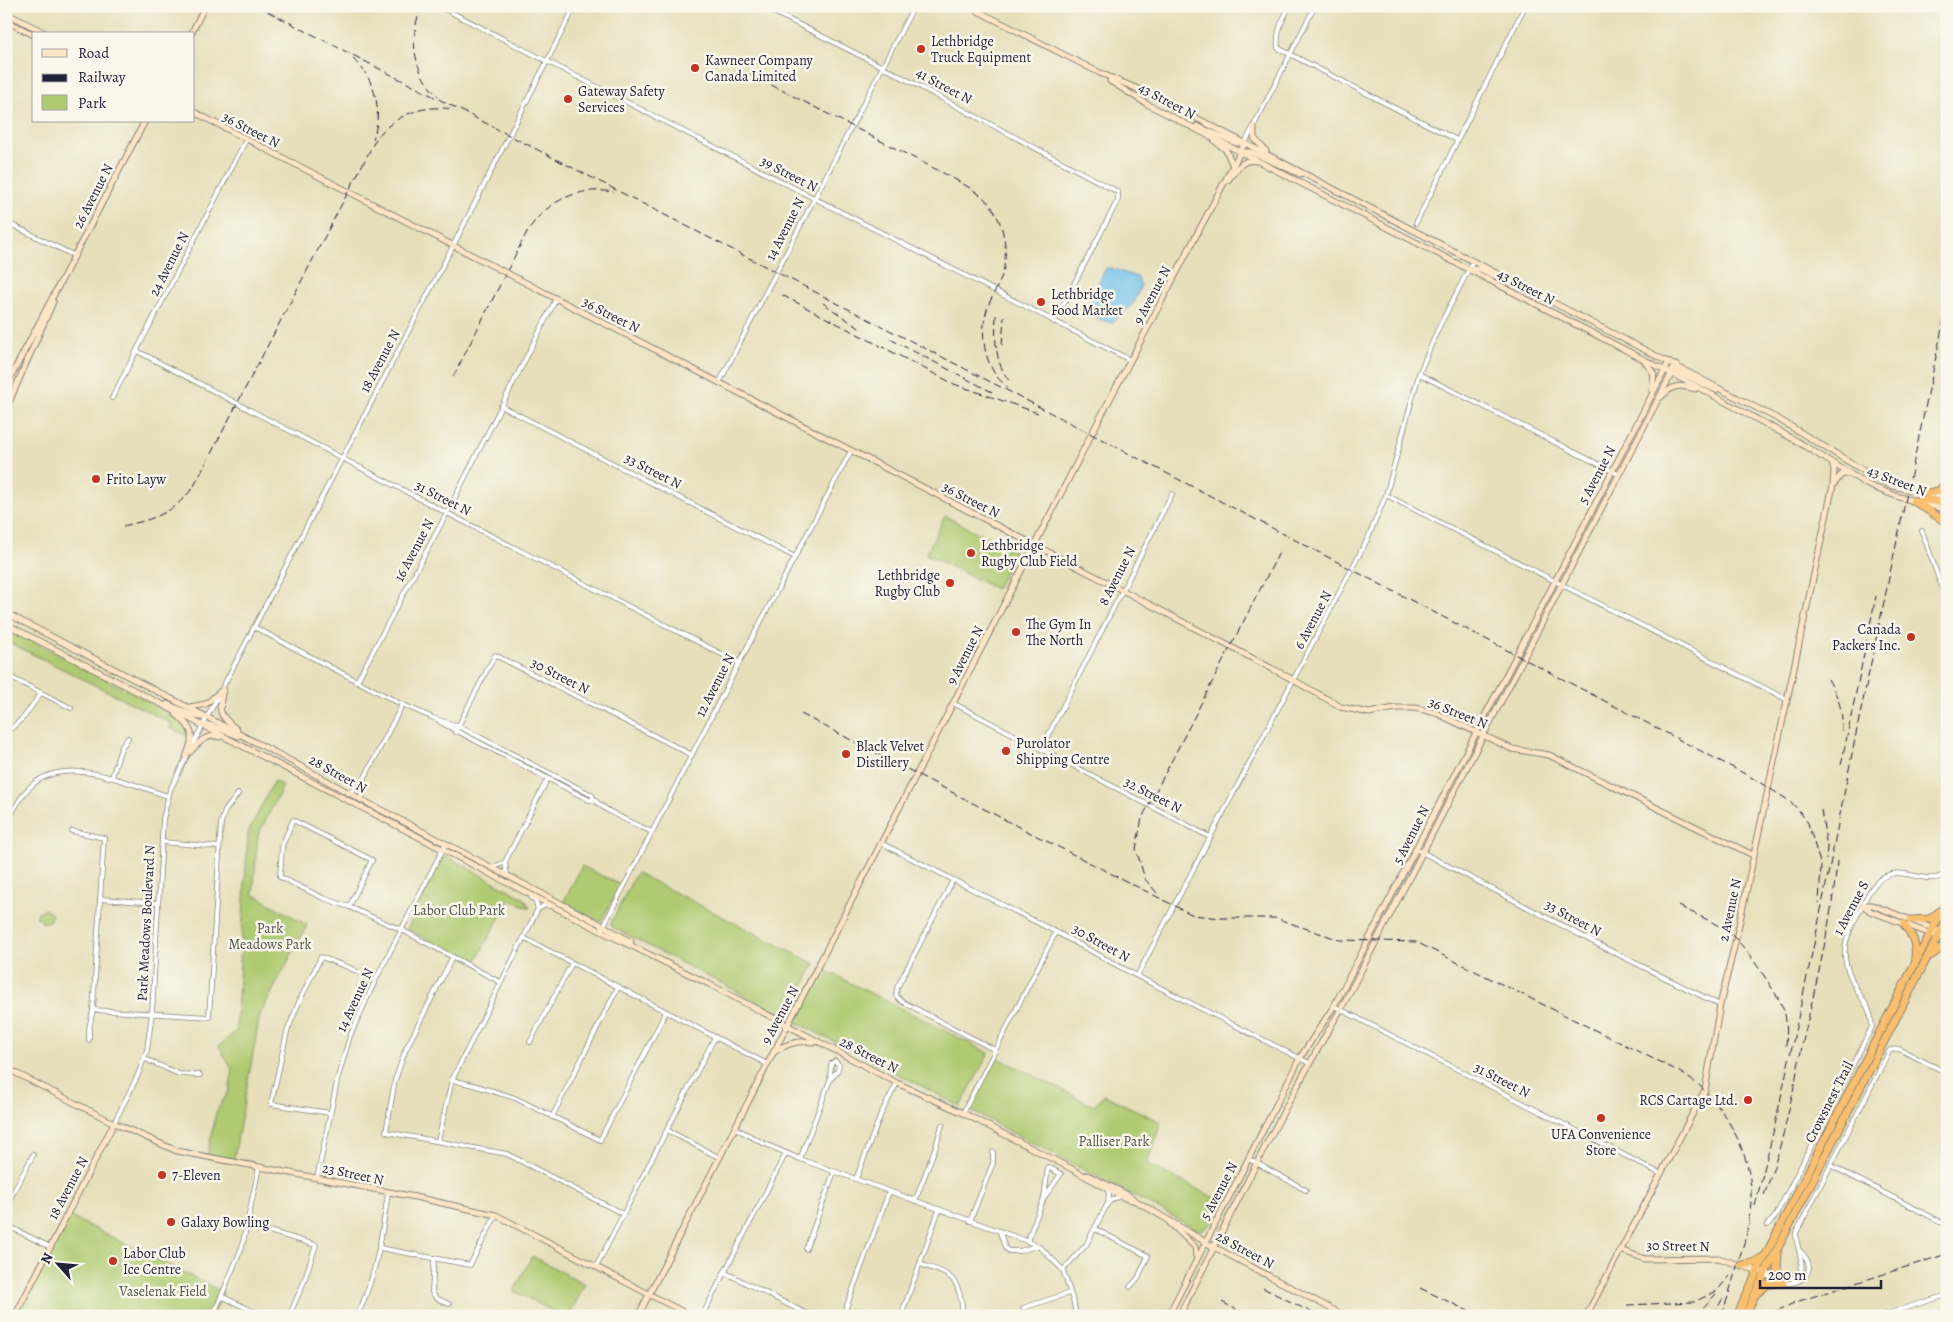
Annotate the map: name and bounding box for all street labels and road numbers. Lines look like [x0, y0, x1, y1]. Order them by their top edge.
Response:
street label: 41 Street N [913, 63, 975, 109]
street label: 43 Street N [1135, 78, 1199, 124]
street label: 36 Street N [219, 107, 283, 153]
street label: 39 Street N [757, 151, 821, 197]
street label: 26 Avenue N [69, 160, 117, 232]
street label: 14 Avenue N [761, 194, 809, 264]
street label: 24 Avenue N [145, 228, 193, 300]
street label: 9 Avenue N [1129, 262, 1175, 328]
street label: 43 Street N [1494, 264, 1558, 310]
street label: 36 Street N [579, 292, 643, 338]
street label: 18 Avenue N [355, 326, 405, 396]
street label: 5 Avenue N [1574, 443, 1620, 507]
street label: 33 Street N [621, 449, 685, 493]
street label: 43 Street N [1865, 461, 1929, 501]
street label: 31 Street N [412, 476, 474, 520]
street label: 36 Street N [939, 477, 1003, 523]
street label: 16 Avenue N [390, 515, 438, 585]
street label: 8 Avenue N [1094, 543, 1140, 609]
street label: 6 Avenue N [1290, 587, 1336, 653]
street label: 9 Avenue N [942, 622, 988, 688]
street label: 12 Avenue N [691, 650, 739, 720]
street label: 30 Street N [527, 653, 593, 699]
street label: 36 Street N [1426, 693, 1490, 733]
street label: 28 Street N [306, 750, 370, 798]
street label: 32 Street N [1121, 772, 1185, 818]
street label: 5 Avenue N [1388, 802, 1434, 868]
street label: Park Meadows Boulevard N [132, 844, 160, 1002]
street label: 2 Avenue N [1714, 877, 1746, 943]
street label: 1 Avenue S [1829, 877, 1873, 939]
street label: 33 Street N [1541, 895, 1605, 941]
street label: 30 Street N [1069, 919, 1133, 967]
street label: 14 Avenue N [332, 965, 378, 1035]
street label: 9 Avenue N [757, 982, 803, 1048]
street label: 28 Street N [836, 1032, 902, 1078]
street label: Crowsnest Trail [1800, 1057, 1858, 1146]
street label: 31 Street N [1471, 1058, 1533, 1102]
street label: 18 Avenue N [43, 1153, 93, 1223]
street label: 23 Street N [320, 1158, 386, 1190]
street label: 5 Avenue N [1196, 1159, 1242, 1223]
street label: 28 Street N [1213, 1227, 1277, 1273]
street label: 30 Street N [1646, 1236, 1710, 1256]

